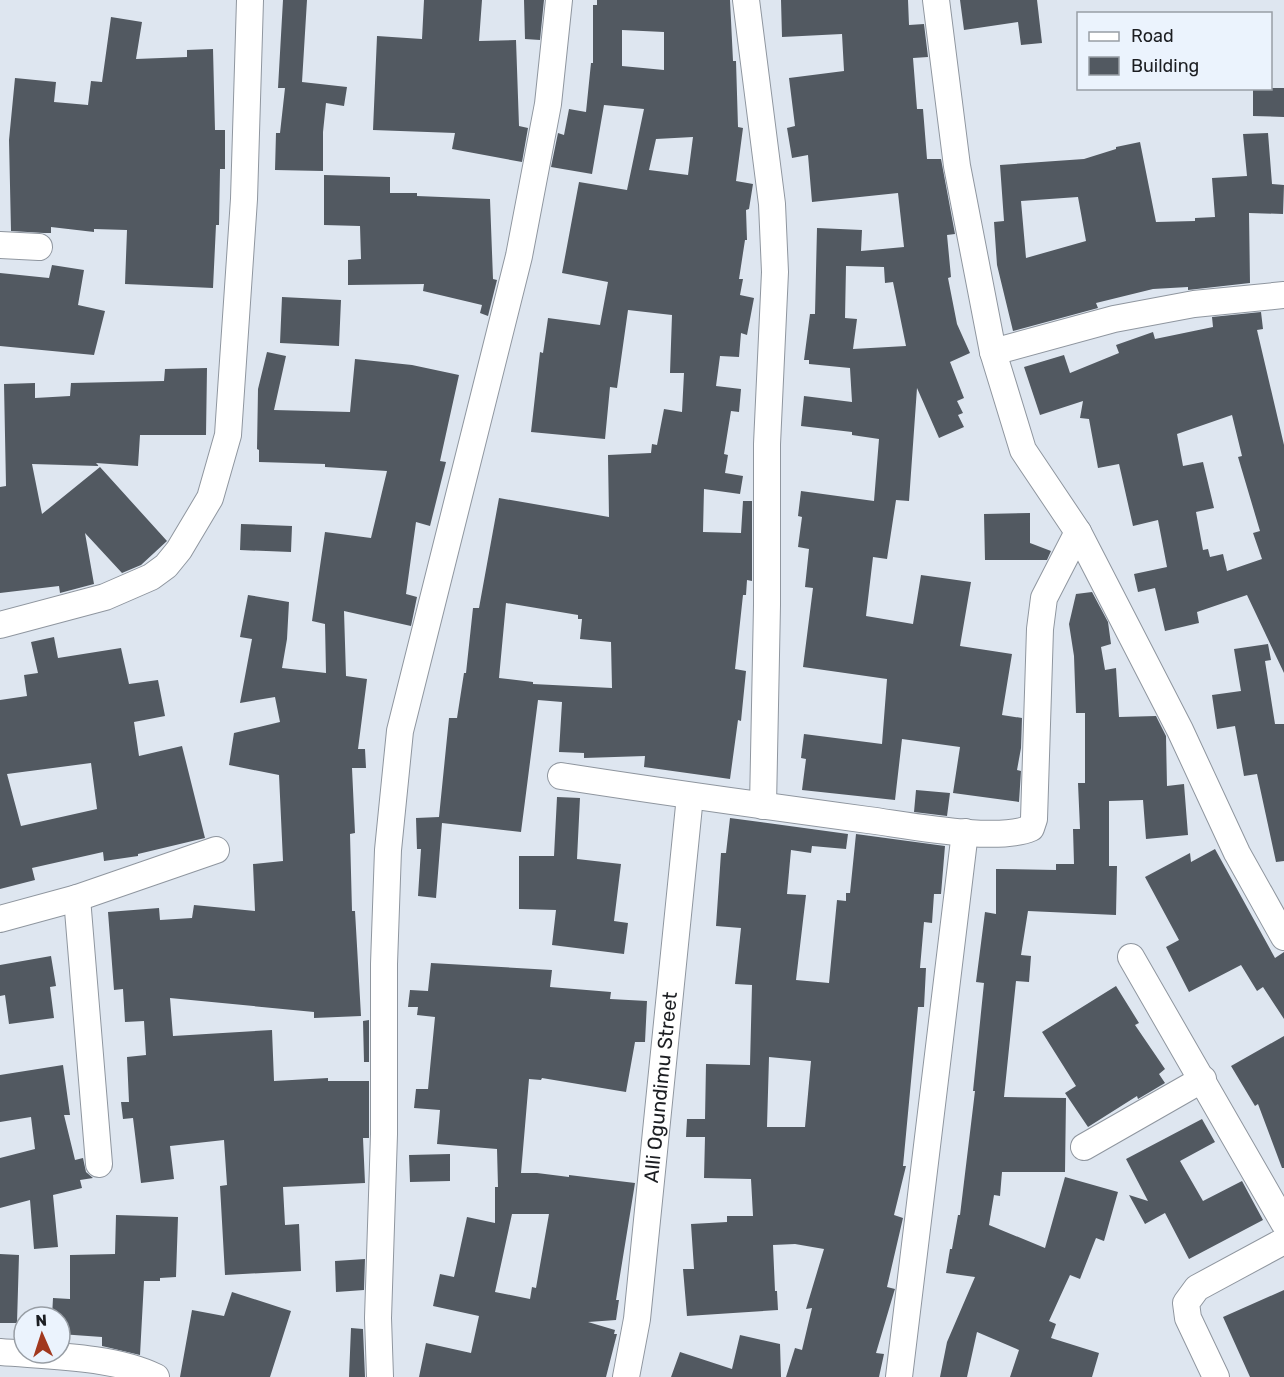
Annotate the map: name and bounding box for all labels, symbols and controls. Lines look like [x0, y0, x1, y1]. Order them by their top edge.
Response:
legend [1077, 12, 1272, 90]
text: Road [1131, 25, 1174, 47]
text: Building [1131, 55, 1199, 77]
street label: Alli Ogundimu Street [639, 990, 682, 1184]
north arrow [12, 1305, 72, 1365]
text: N [35, 1311, 47, 1330]

